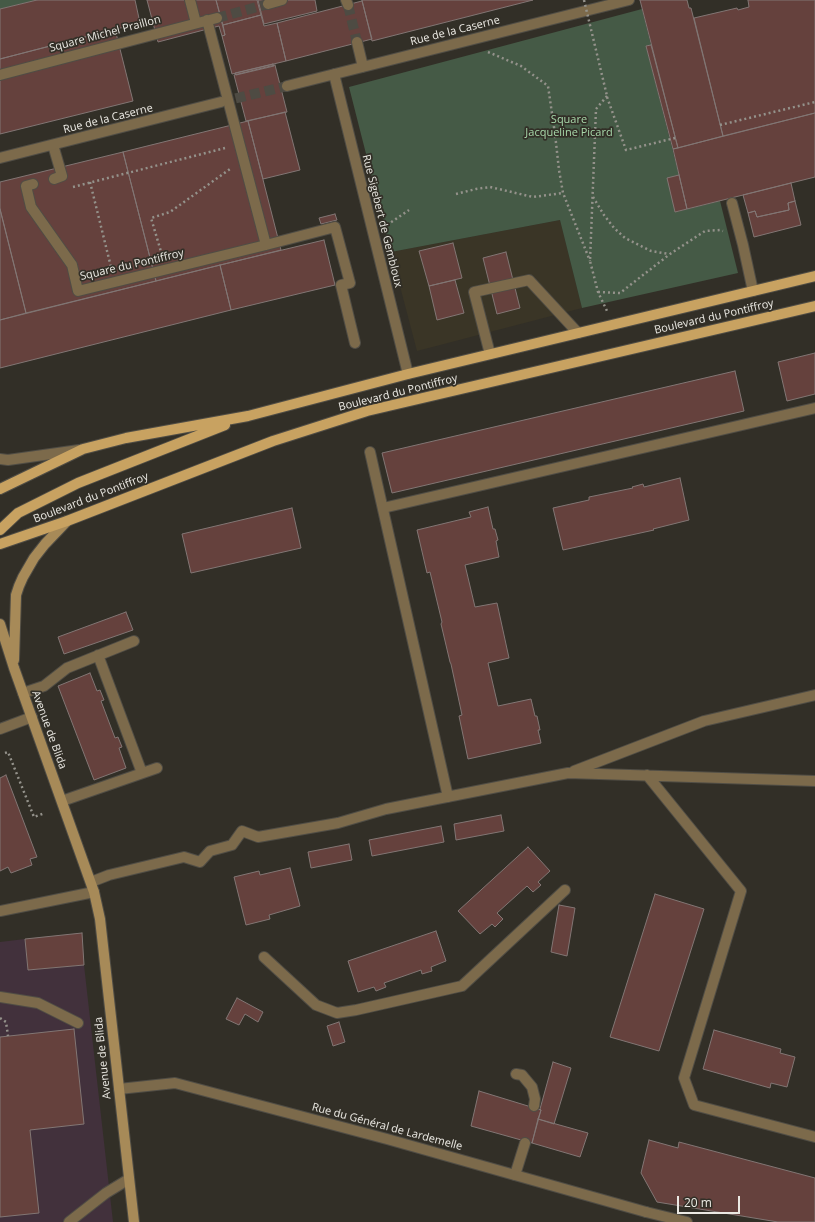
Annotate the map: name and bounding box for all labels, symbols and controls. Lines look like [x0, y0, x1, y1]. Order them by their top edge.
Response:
street label: Square Michel Praillon [48, 13, 162, 55]
street label: Rue de la Caserne [409, 13, 501, 49]
street label: Rue de la Caserne [62, 101, 154, 137]
park label: Square Jacqueline Picard [525, 113, 613, 139]
street label: Rue Sigebert de Gembloux [359, 153, 405, 289]
street label: Square du Pontiffroy [79, 247, 185, 283]
street label: Boulevard du Pontiffroy [653, 297, 775, 337]
street label: Boulevard du Pontiffroy [337, 372, 459, 414]
street label: Boulevard du Pontiffroy [32, 470, 150, 526]
street label: Avenue de Blida [29, 689, 69, 771]
street label: Avenue de Blida [92, 1016, 114, 1100]
street label: Rue du Général de Lardemelle [310, 1101, 464, 1153]
scale bar [679, 1188, 742, 1214]
text: 20 m [684, 1194, 712, 1211]

